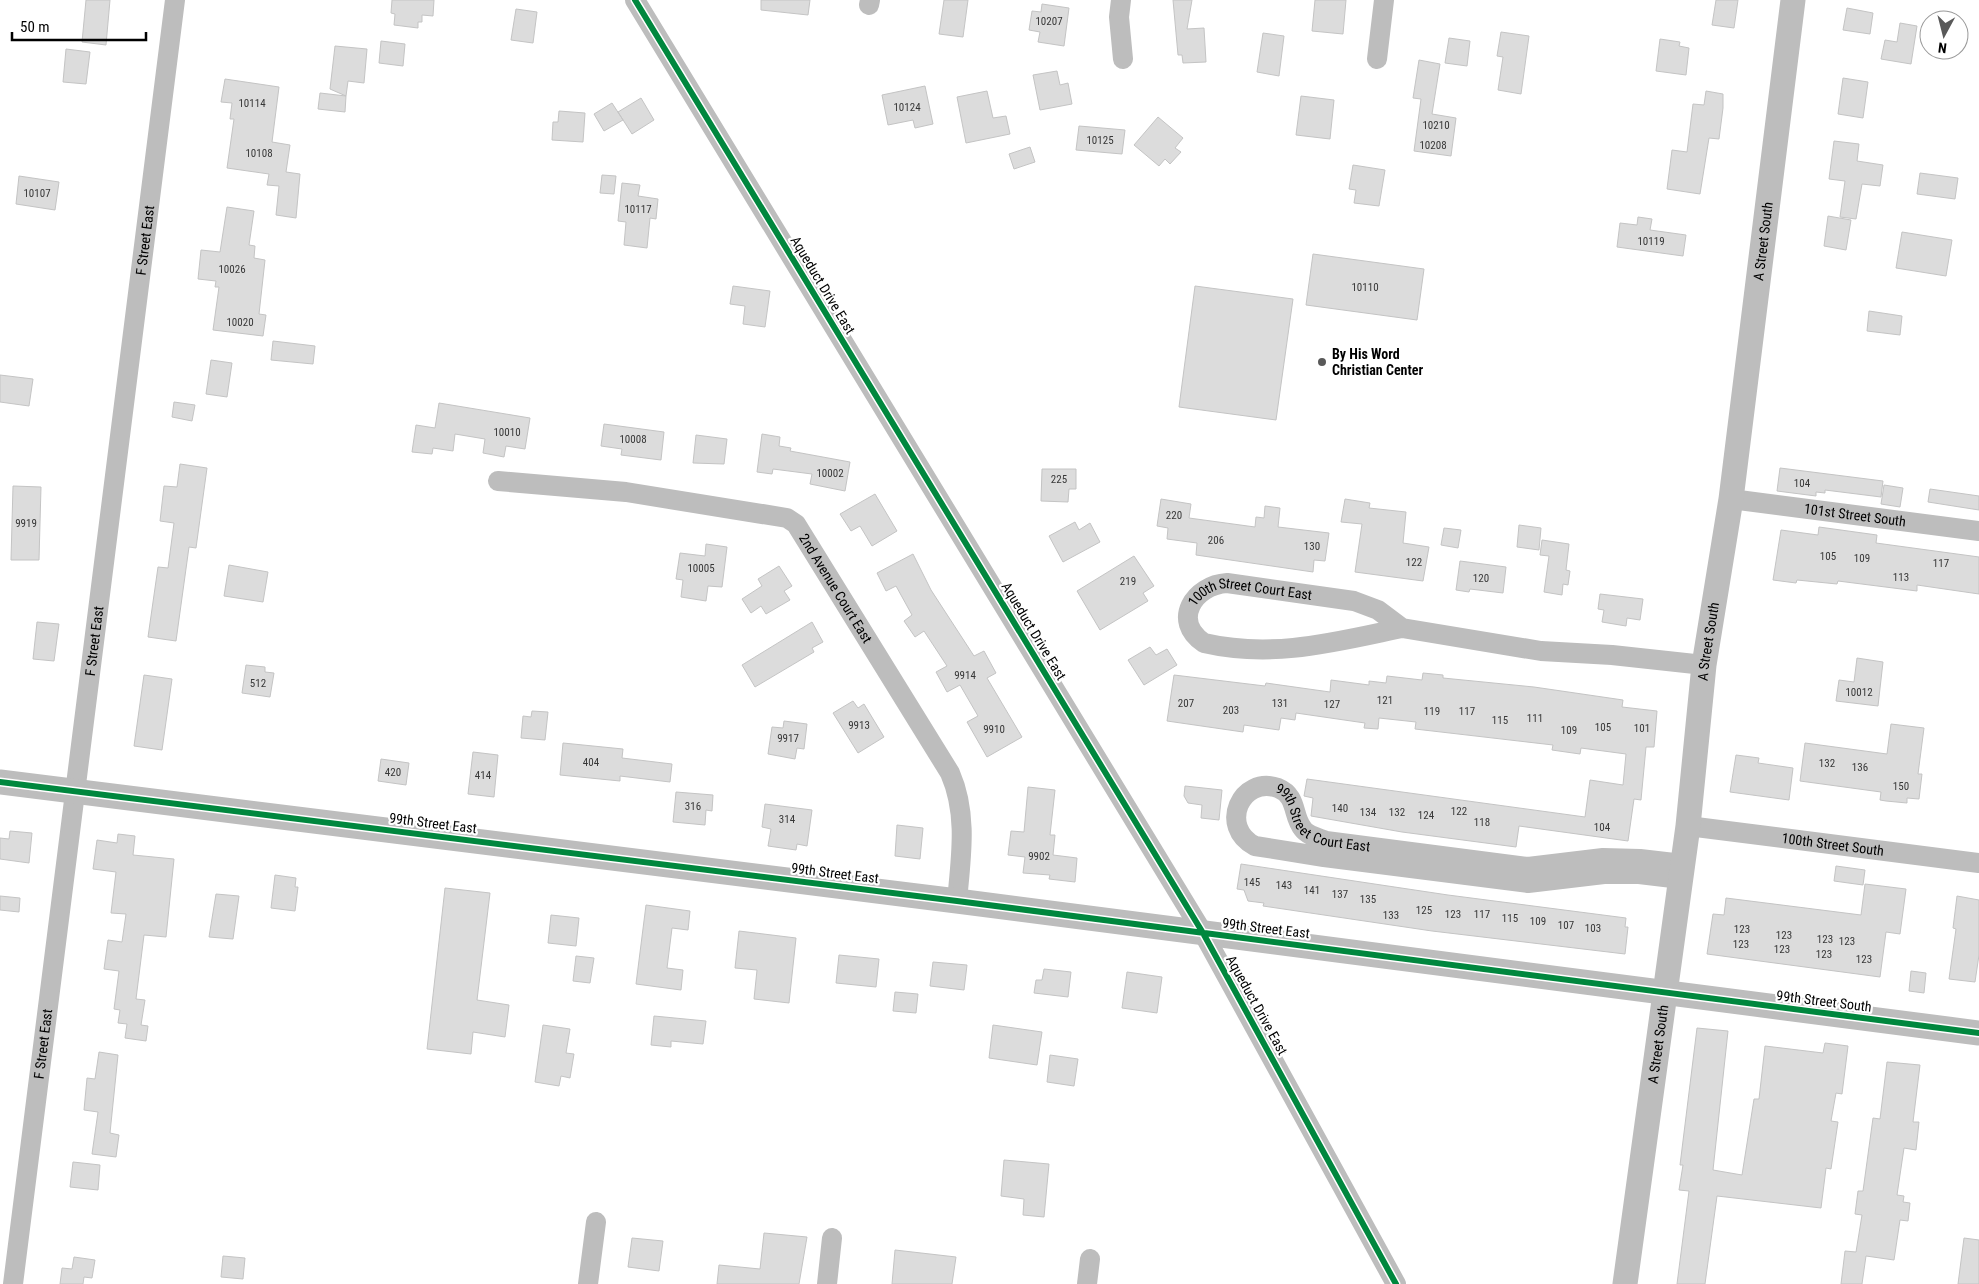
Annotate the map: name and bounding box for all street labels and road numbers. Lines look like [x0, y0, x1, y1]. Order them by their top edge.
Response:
street label: A Street South [1750, 201, 1776, 282]
street label: F Street East [133, 204, 157, 276]
street label: Aqueduct Drive East [787, 233, 859, 337]
street label: 101st Street South [1803, 500, 1907, 529]
street label: 2nd Avenue Court East [796, 531, 876, 646]
street label: 100th Street Court East [1185, 575, 1313, 609]
street label: Aqueduct Drive East [998, 579, 1070, 683]
street label: A Street South [1694, 601, 1722, 681]
street label: F Street East [82, 605, 106, 677]
street label: 99th Street Court East [1273, 780, 1371, 855]
street label: 99th Street East [388, 810, 478, 836]
street label: 100th Street South [1781, 830, 1885, 859]
street label: 99th Street East [790, 860, 880, 886]
street label: 99th Street East [1221, 915, 1311, 941]
street label: Aqueduct Drive East [1223, 952, 1291, 1058]
street label: 99th Street South [1775, 987, 1873, 1015]
street label: A Street South [1645, 1004, 1671, 1085]
street label: F Street East [31, 1008, 55, 1080]

